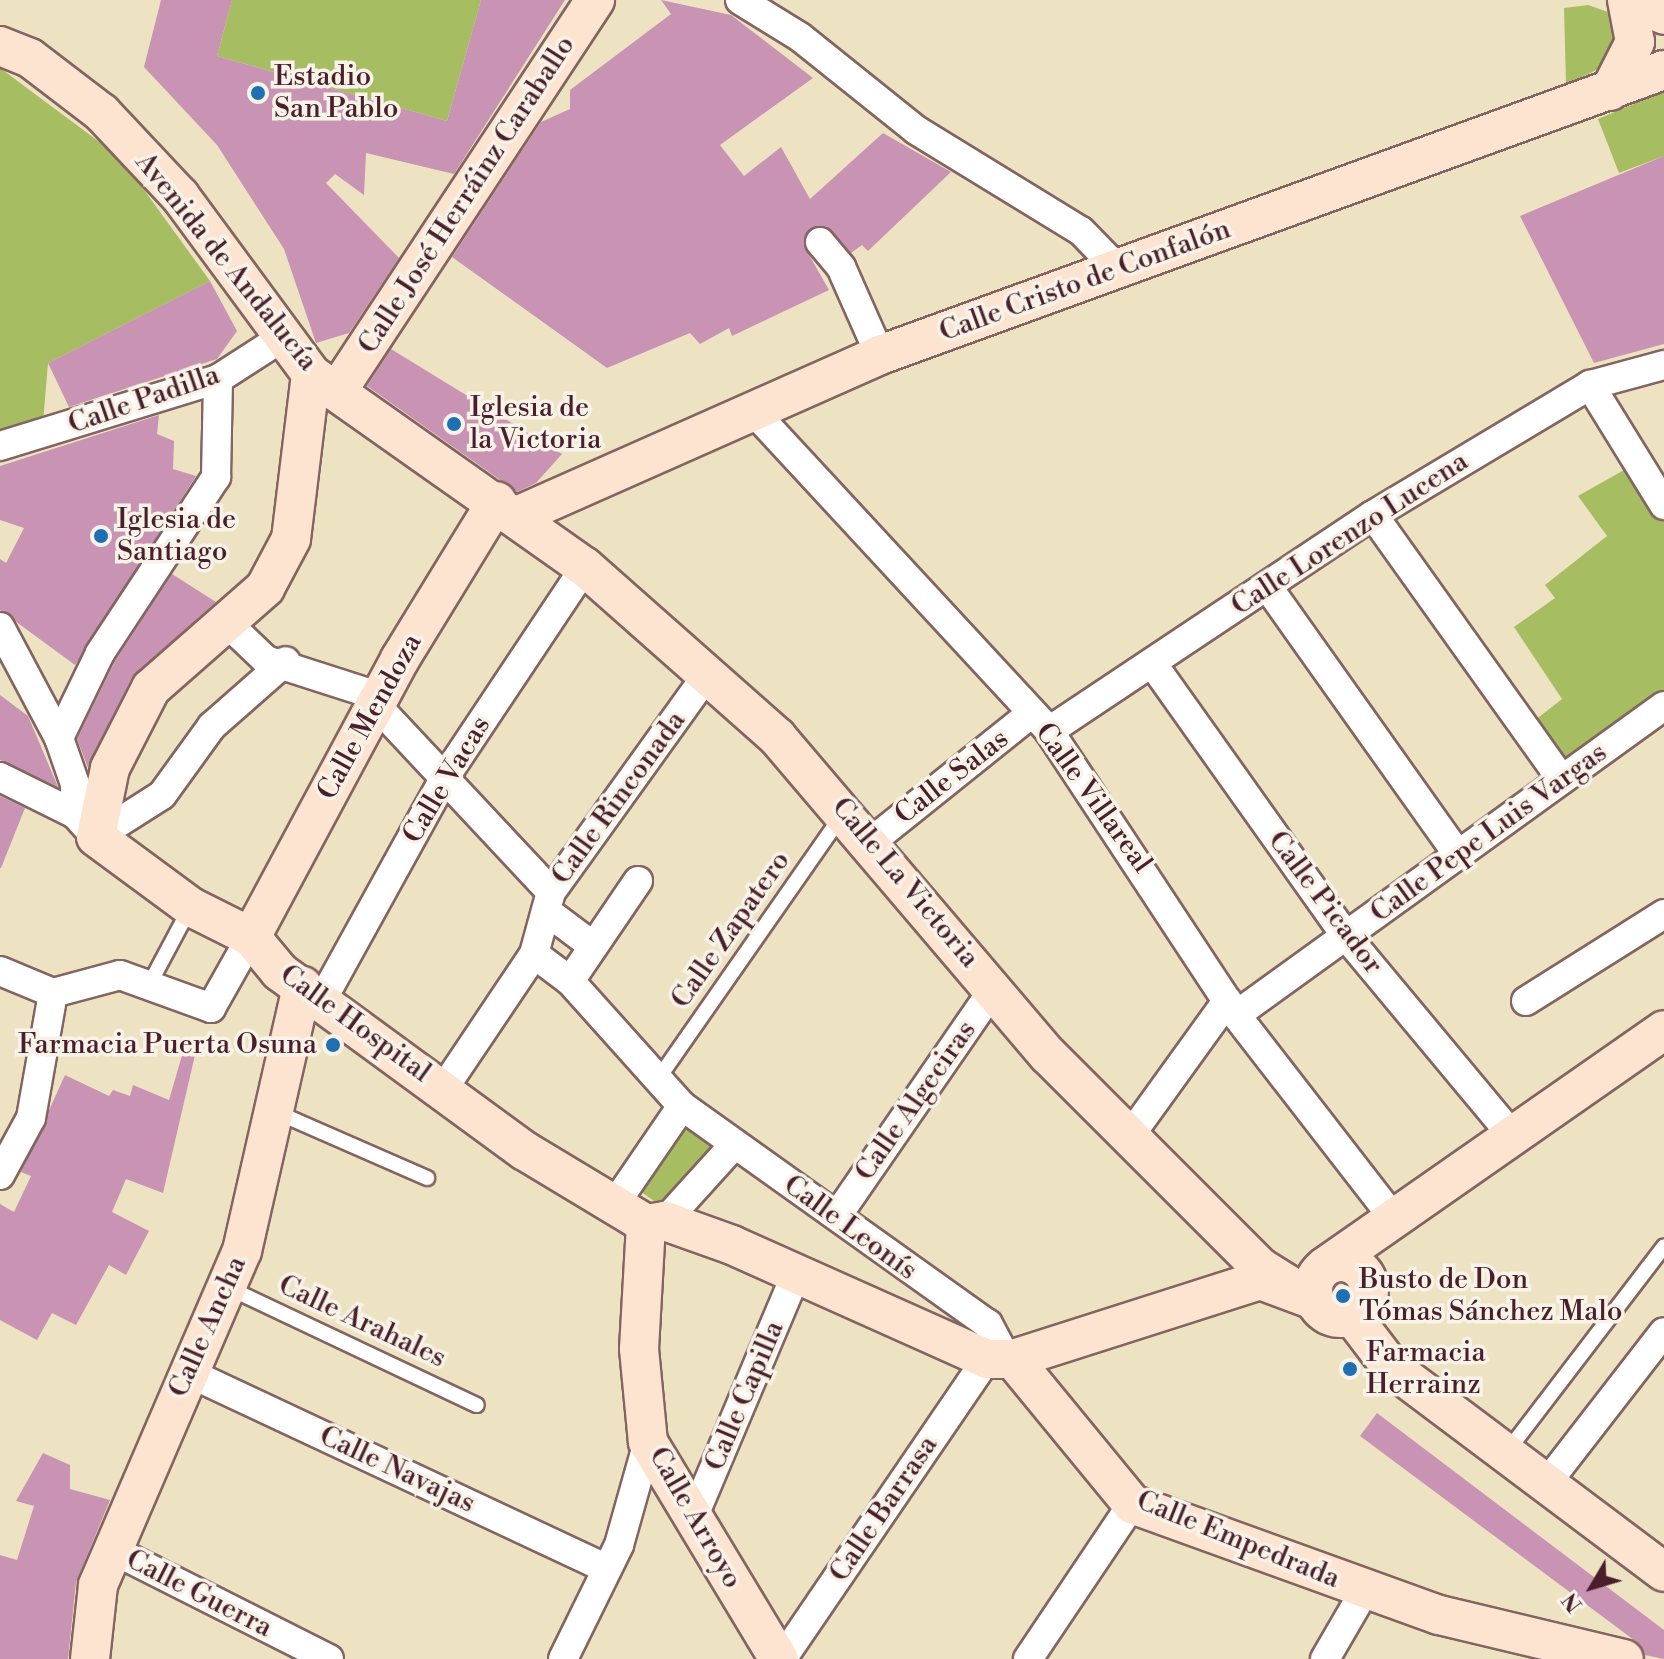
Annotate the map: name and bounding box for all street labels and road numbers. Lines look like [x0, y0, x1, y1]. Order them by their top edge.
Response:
street label: Calle José Herráinz Caraballo [352, 30, 582, 360]
street label: Avenida de Andalucía [128, 146, 324, 378]
street label: Calle Cristo de Confalón [935, 213, 1235, 349]
street label: Calle Padilla [64, 358, 224, 442]
street label: Calle Lorenzo Lucena [1225, 445, 1475, 623]
street label: Calle Mendoza [311, 628, 429, 806]
street label: Calle Rinconada [545, 705, 693, 891]
street label: Calle Vacas [396, 710, 498, 850]
street label: Calle Villareal [1027, 717, 1159, 879]
street label: Calle Salas [889, 722, 1015, 832]
street label: Calle Pepe Luis Vargas [1364, 736, 1614, 930]
street label: Calle La Victoria [824, 791, 986, 975]
street label: Calle Picador [1260, 825, 1390, 981]
street label: Calle Zapatero [664, 845, 798, 1015]
street label: Calle Hospital [273, 958, 437, 1090]
street label: Calle Algeciras [848, 1015, 984, 1187]
street label: Calle Leonís [777, 1168, 923, 1288]
street label: Calle Ancha [162, 1251, 254, 1403]
street label: Calle Arahales [273, 1269, 451, 1375]
street label: Calle Capilla [698, 1316, 792, 1476]
street label: Calle Navajas [314, 1419, 480, 1521]
street label: Calle Barrasa [823, 1430, 945, 1588]
street label: Calle Arroyo [641, 1441, 749, 1595]
street label: Calle Empedrada [1132, 1484, 1344, 1596]
street label: Calle Guerra [120, 1543, 278, 1645]

